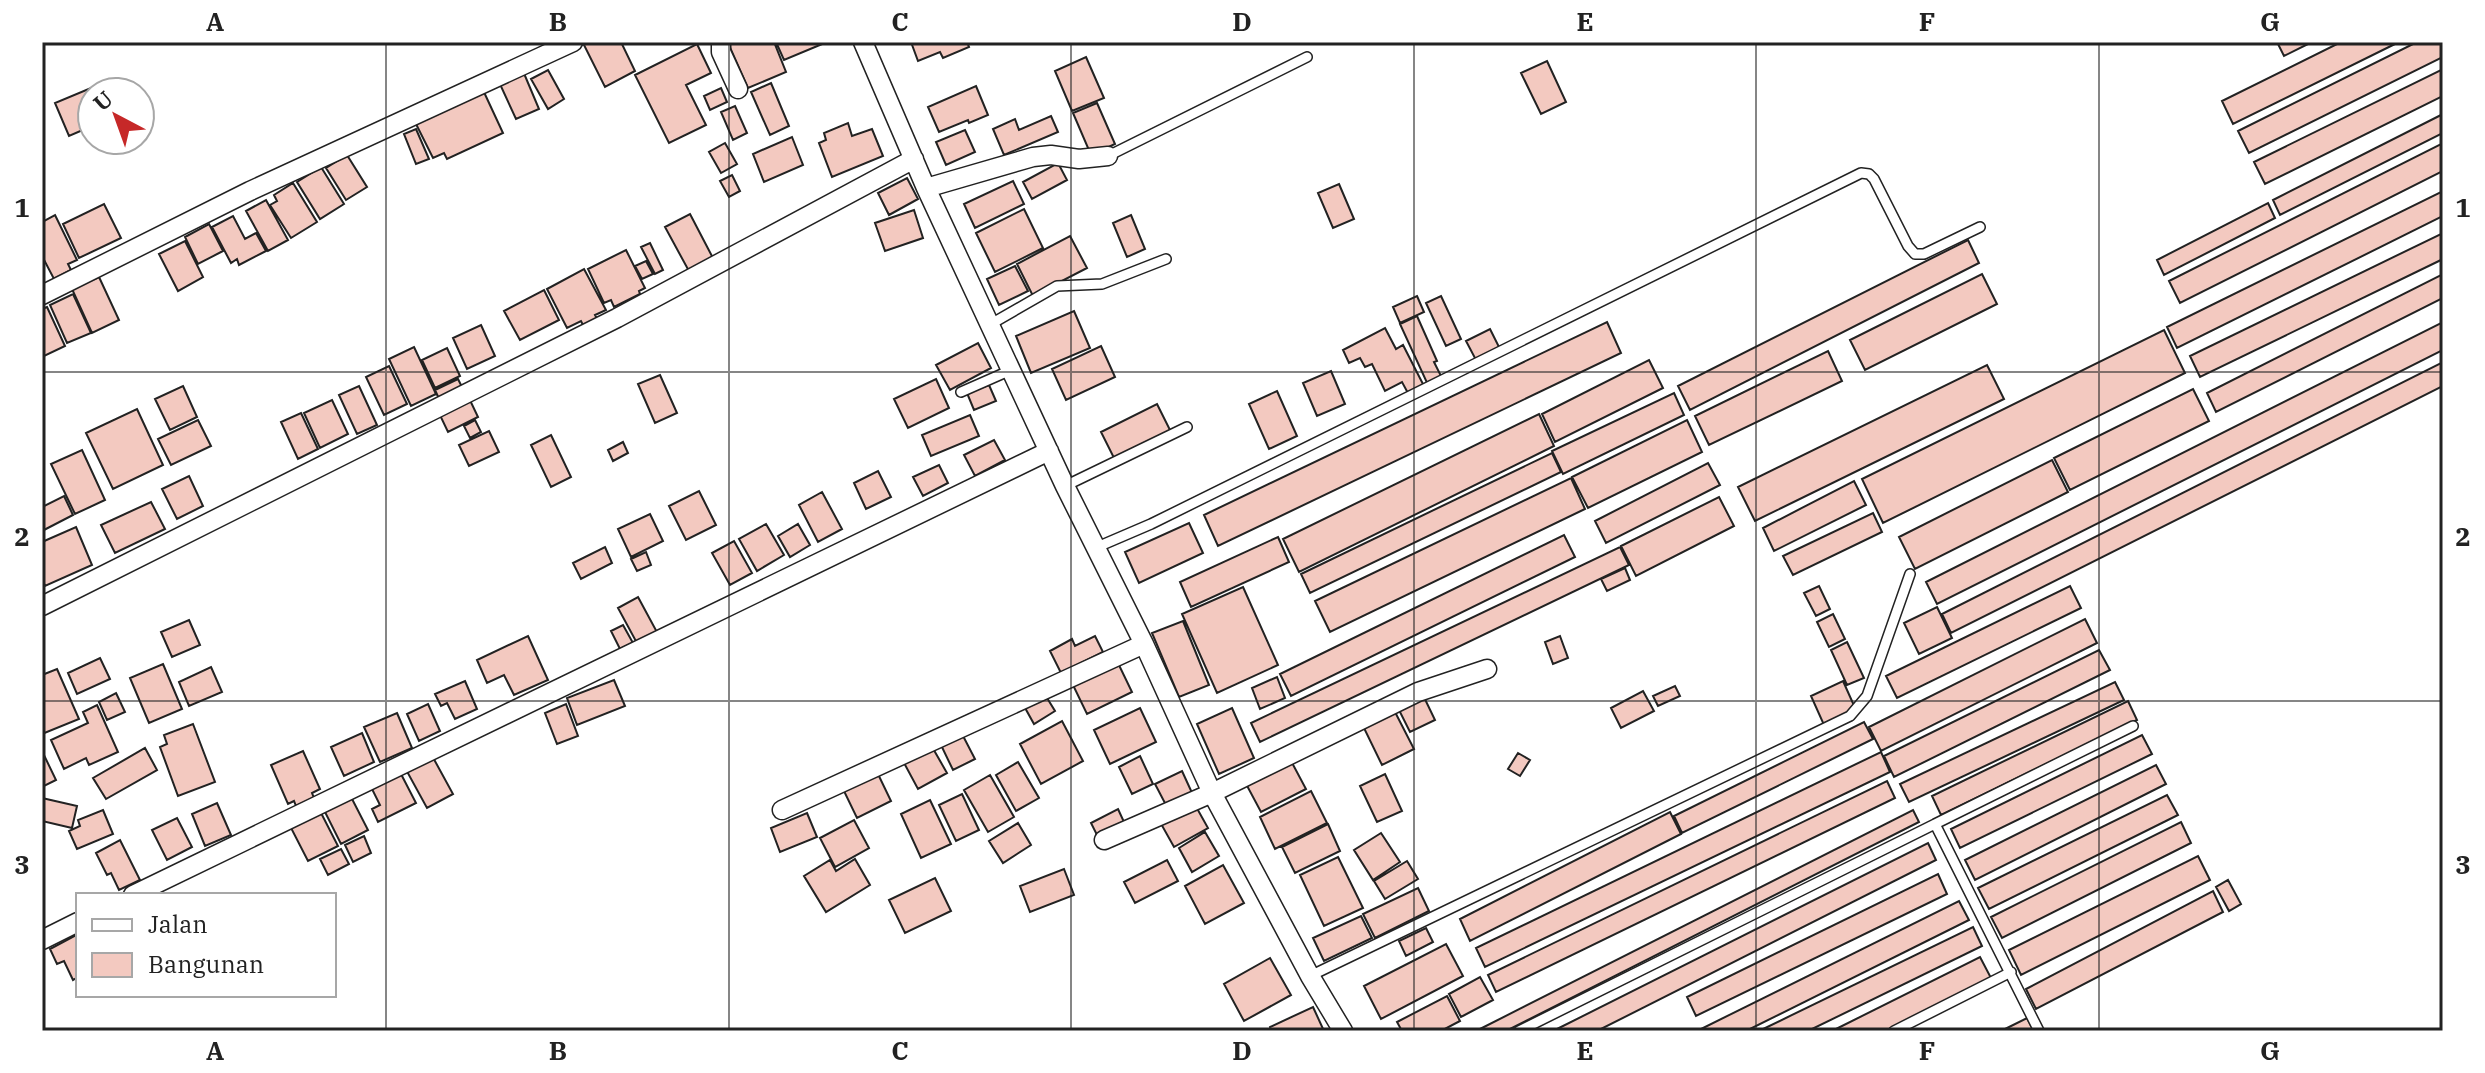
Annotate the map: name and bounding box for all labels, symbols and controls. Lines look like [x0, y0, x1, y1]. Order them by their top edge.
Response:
text: A [206, 4, 224, 38]
text: B [549, 4, 567, 38]
text: C [891, 4, 909, 38]
text: D [1232, 4, 1252, 38]
text: E [1576, 4, 1594, 38]
text: F [1919, 4, 1935, 38]
text: G [2260, 4, 2280, 38]
north arrow [76, 76, 156, 156]
text: U [87, 84, 119, 117]
text: 1 [14, 190, 30, 224]
text: 1 [2455, 190, 2471, 224]
text: 2 [14, 519, 30, 553]
text: 2 [2455, 519, 2471, 553]
text: 3 [14, 847, 30, 881]
text: 3 [2455, 847, 2471, 881]
legend [76, 893, 336, 997]
text: Jalan [148, 908, 208, 940]
text: Bangunan [148, 948, 264, 980]
text: A [206, 1033, 224, 1067]
text: B [549, 1033, 567, 1067]
text: C [891, 1033, 909, 1067]
text: D [1232, 1033, 1252, 1067]
text: E [1576, 1033, 1594, 1067]
text: F [1919, 1033, 1935, 1067]
text: G [2260, 1033, 2280, 1067]

